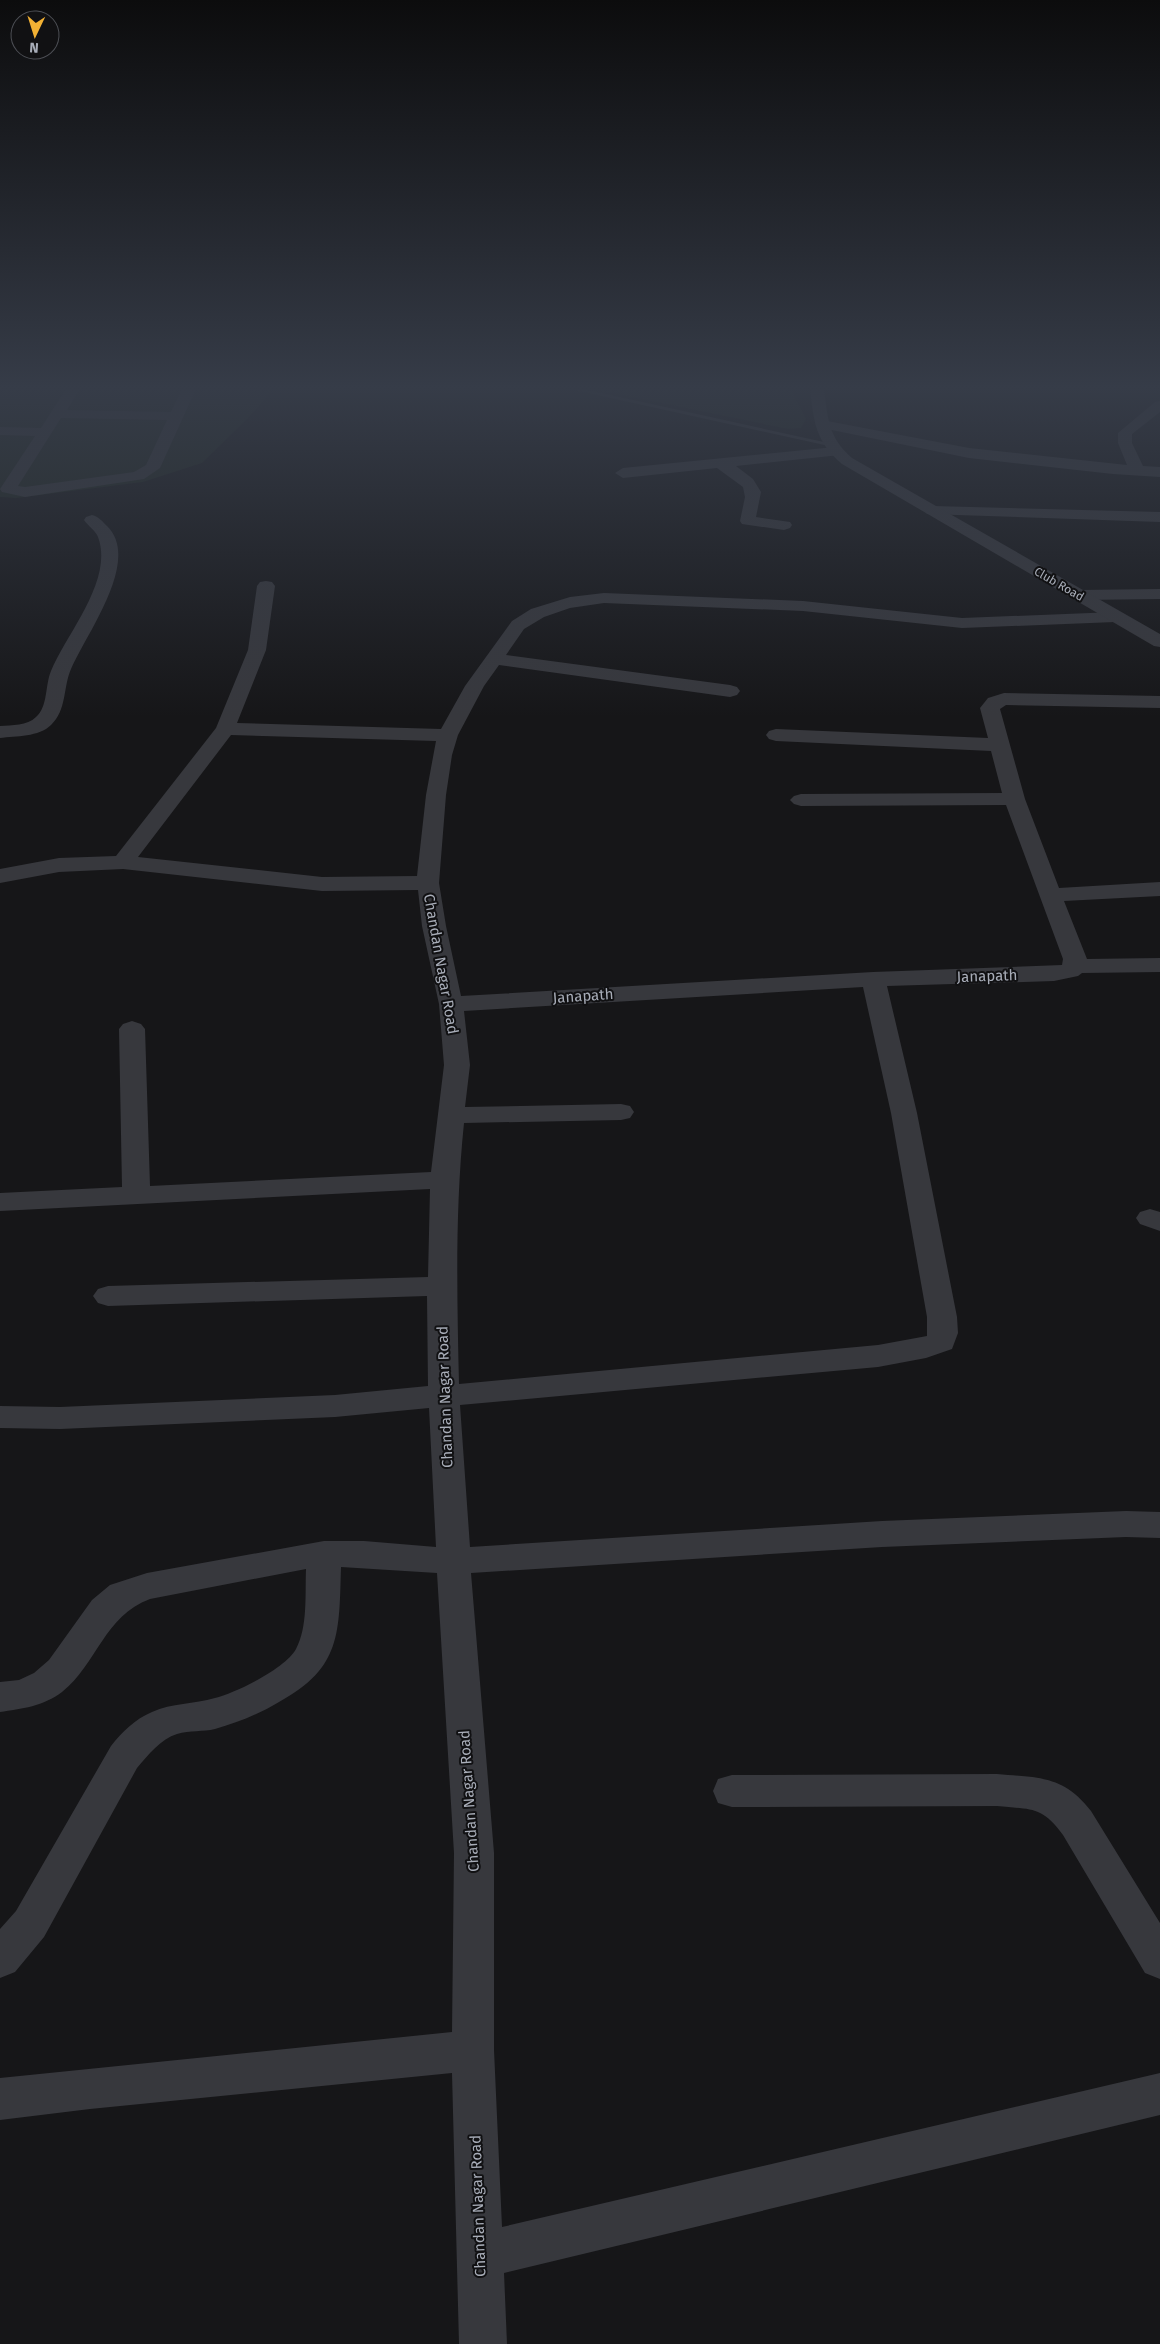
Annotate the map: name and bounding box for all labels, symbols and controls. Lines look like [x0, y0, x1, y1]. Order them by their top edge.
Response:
north arrow [10, 10, 60, 60]
text: N [29, 39, 39, 56]
street label: Club Road [1032, 564, 1086, 604]
street label: Chandan Nagar Road [420, 892, 462, 1036]
street label: Janapath [956, 966, 1018, 986]
street label: Janapath [552, 985, 614, 1007]
street label: Chandan Nagar Road [434, 1326, 456, 1468]
street label: Chandan Nagar Road [455, 1729, 483, 1873]
street label: Chandan Nagar Road [467, 2135, 489, 2277]

